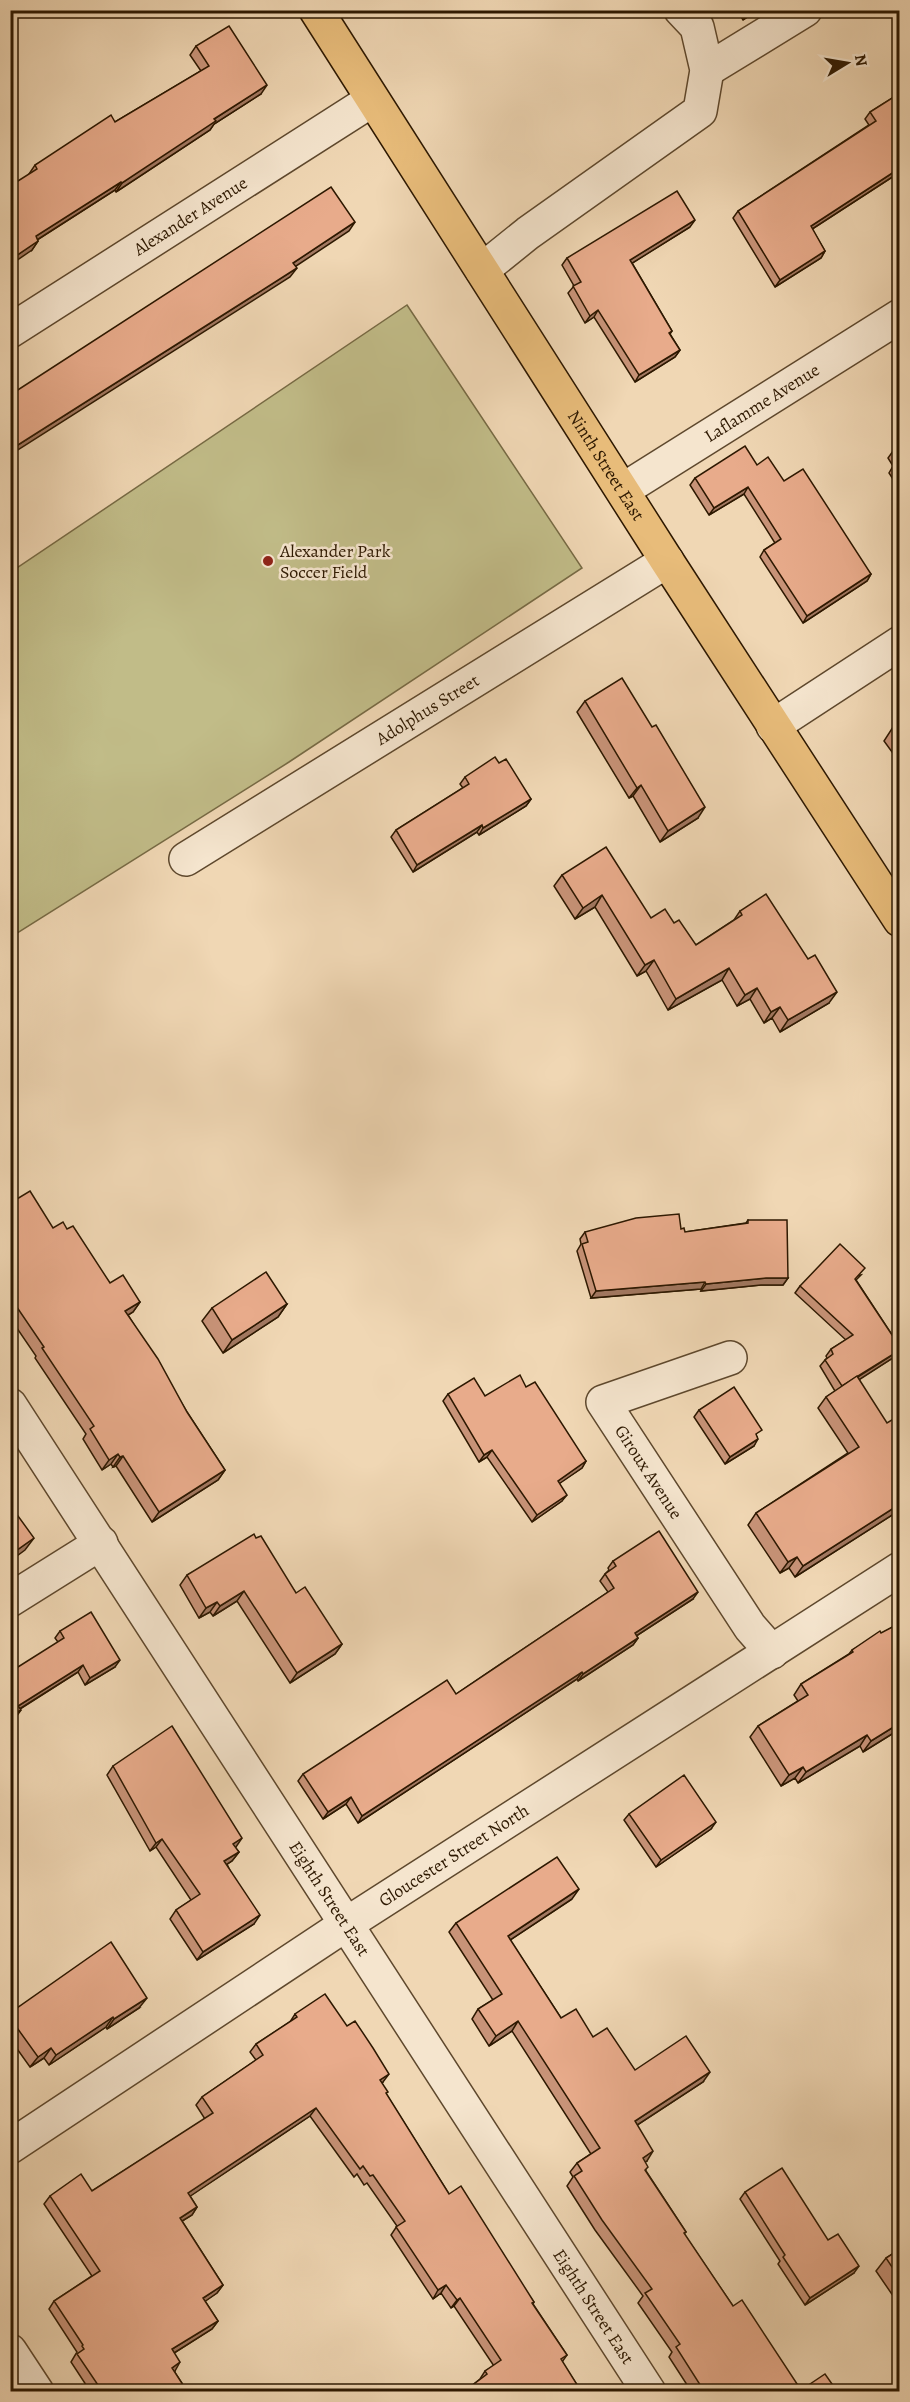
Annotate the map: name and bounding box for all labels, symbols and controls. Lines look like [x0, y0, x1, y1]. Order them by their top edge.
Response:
north arrow [817, 33, 877, 93]
text: N [849, 53, 873, 68]
street label: Alexander Avenue [128, 171, 252, 262]
street label: Laflamme Avenue [700, 358, 824, 448]
street label: Ninth Street East [562, 406, 650, 525]
place label: Alexander Park Soccer Field [279, 539, 391, 584]
marker: Alexander Park Soccer Field [261, 554, 275, 568]
street label: Adolphus Street [370, 668, 484, 751]
street label: Giroux Avenue [609, 1420, 688, 1524]
street label: Gloucester Street North [374, 1798, 534, 1912]
street label: Eighth Street East [283, 1836, 376, 1961]
street label: Eighth Street East [548, 2244, 640, 2369]

